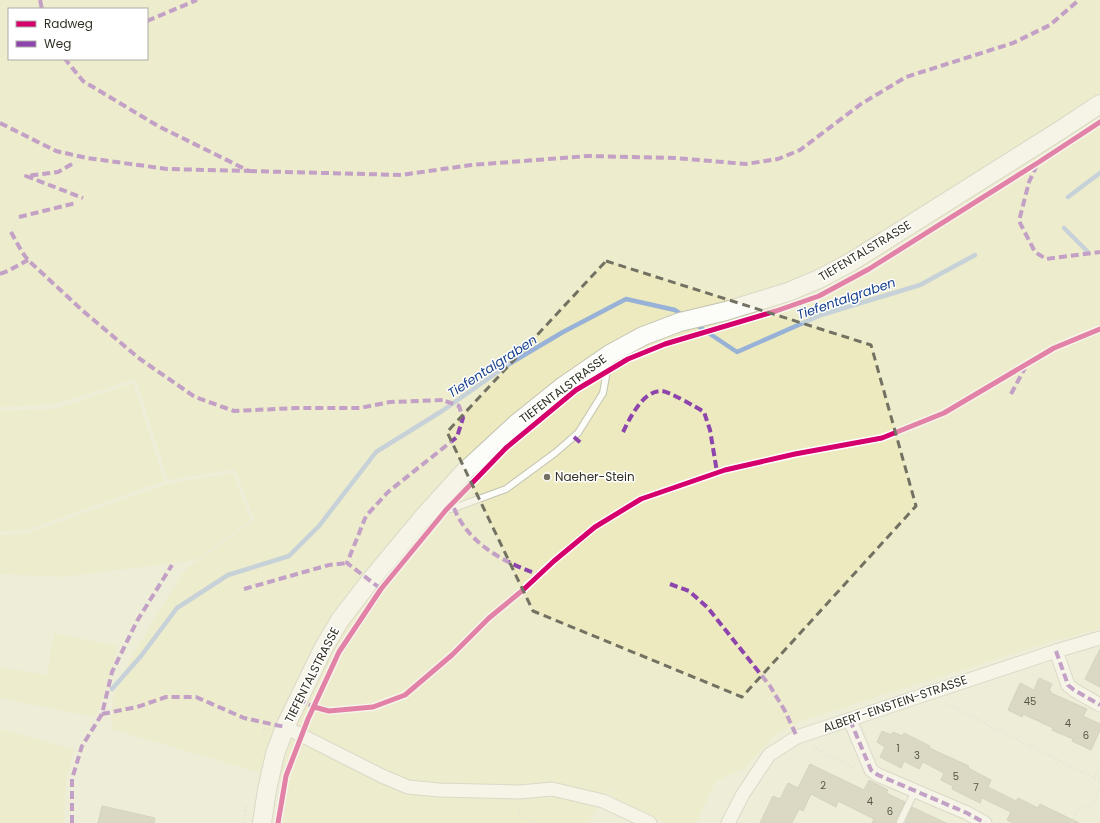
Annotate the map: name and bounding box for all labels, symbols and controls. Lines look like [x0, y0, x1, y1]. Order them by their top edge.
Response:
legend [8, 8, 148, 60]
text: Radweg [44, 15, 93, 32]
text: Weg [44, 35, 71, 52]
street label: TIEFENTALSTRASSE [815, 216, 914, 285]
water label: Tiefentalgraben [794, 273, 898, 324]
water label: Tiefentalgraben [444, 330, 541, 403]
street label: TIEFENTALSTRASSE [516, 350, 610, 427]
place label: Naeher-Stein [555, 468, 635, 485]
marker: Naeher-Stein [542, 472, 552, 482]
street label: TIEFENTALSTRASSE [280, 624, 343, 725]
street label: ALBERT-EINSTEIN-STRASSE [820, 671, 969, 736]
house number: 45 [1024, 694, 1036, 709]
house number: 4 [1065, 716, 1071, 731]
house number: 6 [1083, 728, 1089, 743]
house number: 1 [896, 741, 900, 756]
house number: 3 [914, 748, 920, 763]
house number: 5 [953, 769, 959, 784]
house number: 2 [820, 778, 826, 793]
house number: 7 [973, 780, 979, 795]
house number: 4 [867, 794, 873, 809]
house number: 6 [887, 804, 893, 819]

